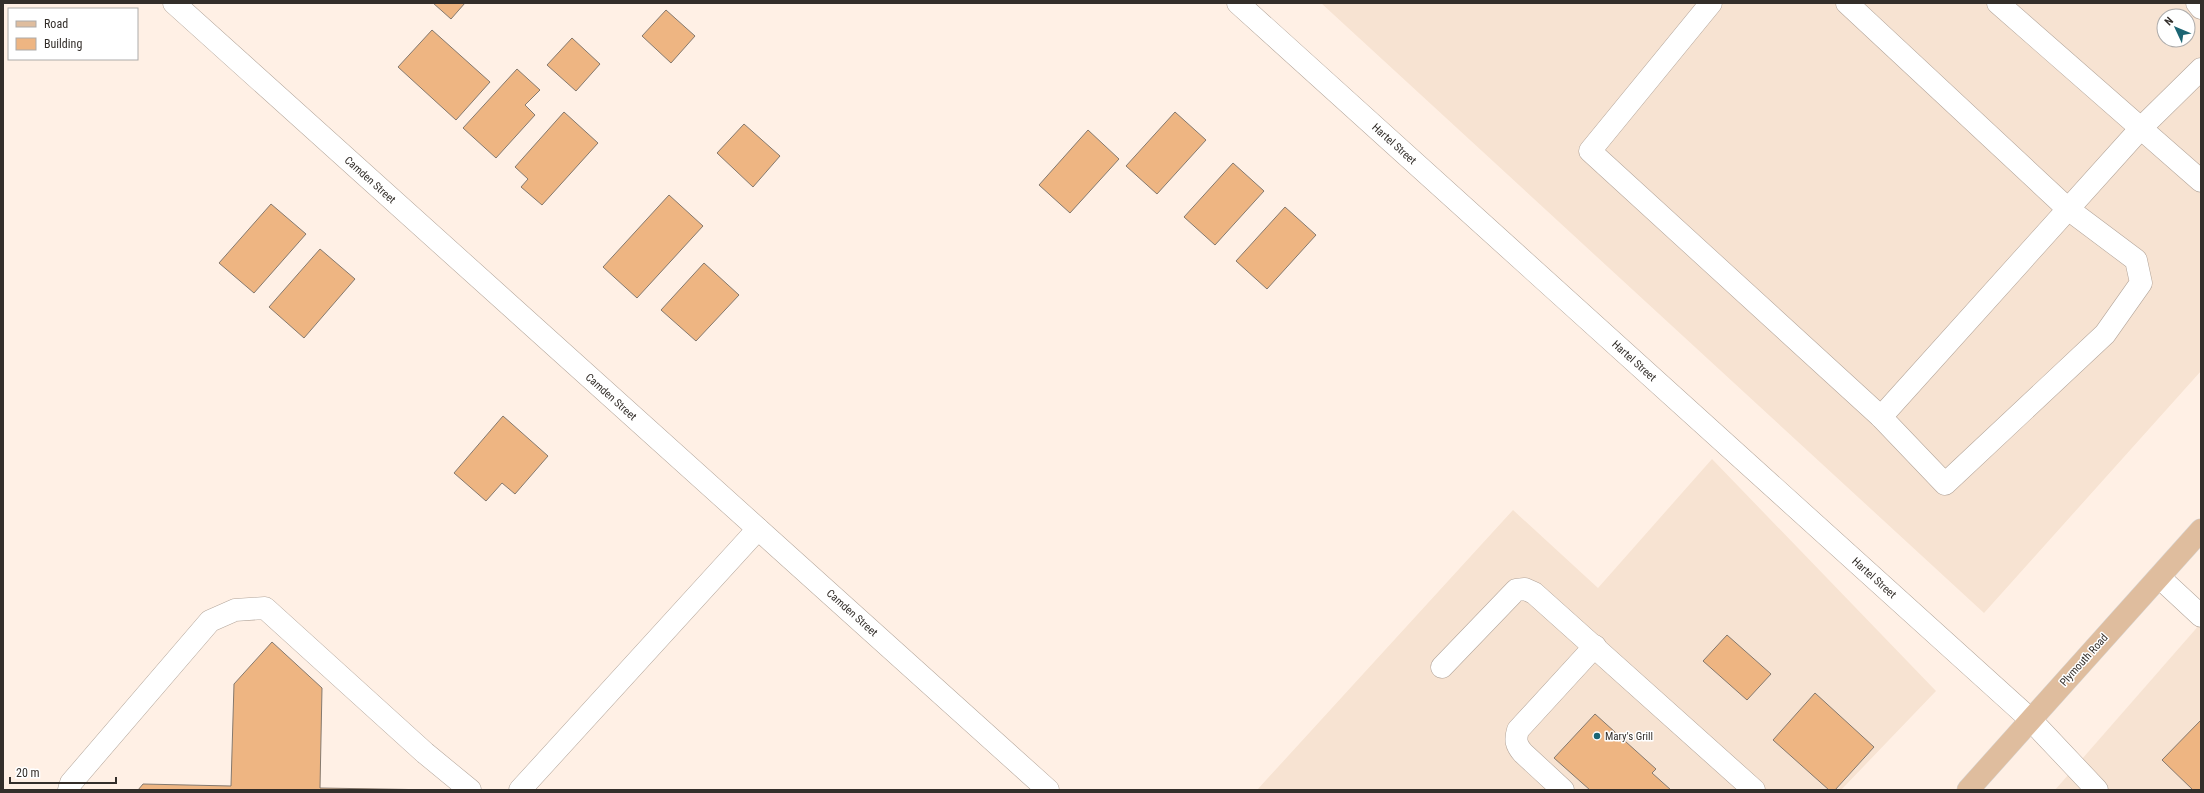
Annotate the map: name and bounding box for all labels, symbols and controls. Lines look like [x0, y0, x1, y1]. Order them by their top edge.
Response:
legend [8, 8, 138, 60]
north arrow [2156, 8, 2196, 48]
text: N [2162, 14, 2176, 28]
text: Road [44, 17, 68, 31]
text: Building [44, 37, 82, 51]
street label: Hartel Street [1369, 121, 1419, 167]
street label: Camden Street [342, 154, 398, 206]
street label: Hartel Street [1609, 338, 1659, 384]
street label: Camden Street [583, 371, 639, 423]
street label: Hartel Street [1849, 555, 1899, 601]
street label: Camden Street [824, 587, 880, 639]
street label: Plymouth Road [2057, 631, 2111, 689]
place label: Mary's Grill [1605, 730, 1653, 743]
marker: Mary's Grill [1592, 731, 1602, 741]
scale bar [10, 759, 116, 785]
text: 20 m [16, 766, 40, 780]

